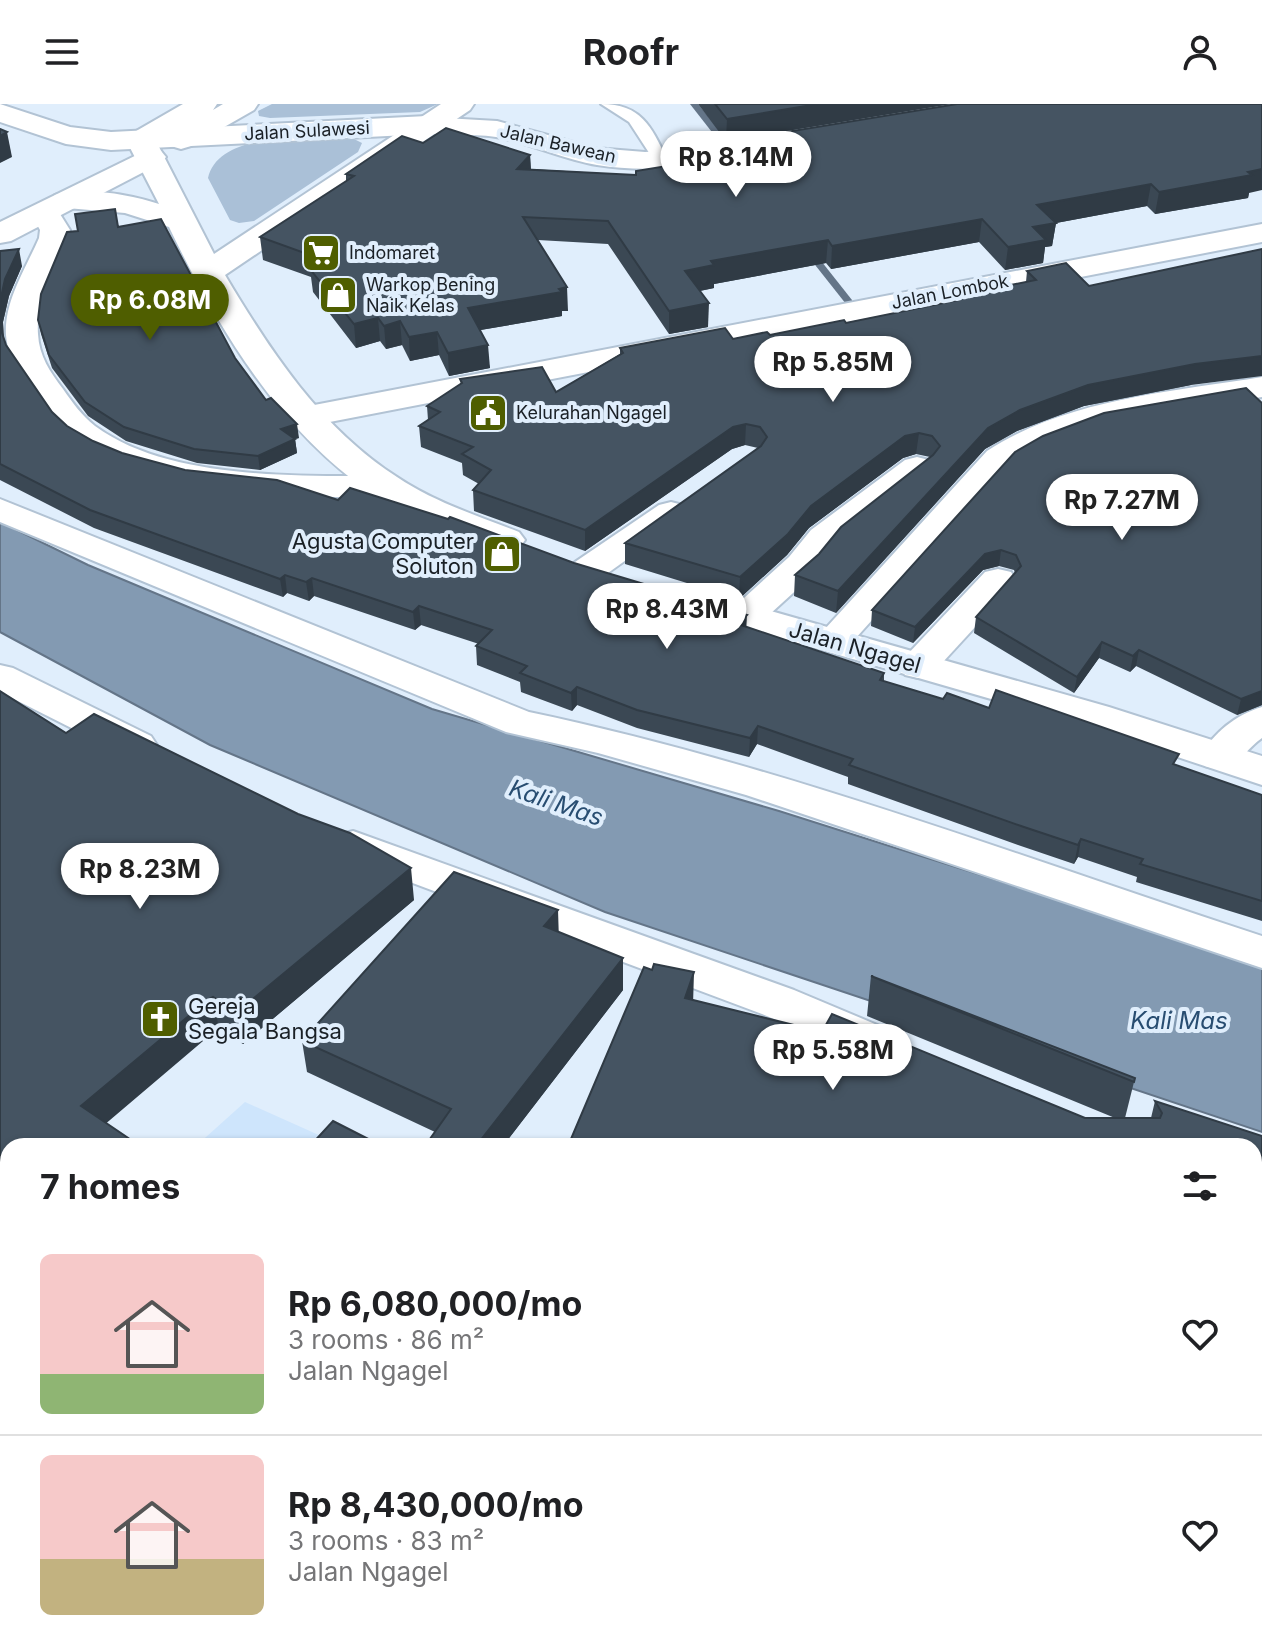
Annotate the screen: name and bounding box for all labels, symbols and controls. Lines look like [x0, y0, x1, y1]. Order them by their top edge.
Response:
icon: menu [40, 30, 84, 74]
text: Roofr [583, 30, 679, 74]
icon: person [1178, 30, 1222, 74]
street label: Jalan Sulawesi [244, 117, 370, 144]
street label: Jalan Bawean [498, 120, 618, 167]
pin: Rp 8.14M [653, 131, 819, 199]
text: Rp 8.14M [678, 141, 794, 172]
supermarket icon: Indomaret [300, 232, 342, 274]
place label: Indomaret [349, 242, 435, 263]
street label: Jalan Lombok [890, 270, 1010, 313]
pin: Rp 6.08M [67, 274, 233, 342]
shop icon: Warkop Bening Naik Kelas [317, 274, 359, 316]
place label: Warkop Bening Naik Kelas [366, 274, 495, 316]
text: Rp 6.08M [89, 284, 211, 315]
pin: Rp 5.85M [750, 336, 916, 404]
text: Rp 5.85M [772, 346, 894, 377]
public building icon: Kelurahan Ngagel [467, 392, 509, 434]
place label: Kelurahan Ngagel [516, 402, 667, 423]
pin: Rp 7.27M [1039, 474, 1205, 542]
text: Rp 7.27M [1064, 484, 1180, 515]
place label: Agusta Computer Soluton [292, 528, 474, 579]
shop icon: Agusta Computer Soluton [481, 533, 523, 575]
pin: Rp 8.43M [584, 583, 750, 651]
text: Rp 8.43M [605, 593, 729, 624]
street label: Jalan Ngagel [786, 616, 924, 678]
water label: Kali Mas [505, 773, 607, 832]
pin: Rp 8.23M [57, 843, 223, 911]
text: Rp 8.23M [79, 853, 201, 884]
place label: Gereja Segala Bangsa [188, 993, 342, 1044]
church icon: Gereja Segala Bangsa [139, 998, 181, 1040]
water label: Kali Mas [1130, 1006, 1228, 1035]
pin: Rp 5.58M [750, 1024, 916, 1092]
text: Rp 5.58M [772, 1034, 894, 1065]
icon: filters [1178, 1164, 1222, 1208]
text: 7 homes [40, 1166, 180, 1207]
text: Rp 6,080,000/mo [288, 1283, 582, 1324]
icon: home [104, 1286, 200, 1382]
icon: heart [1178, 1312, 1222, 1356]
text: 3 rooms · 86 m² [288, 1324, 484, 1355]
text: Jalan Ngagel [288, 1355, 449, 1386]
text: Rp 8,430,000/mo [288, 1484, 584, 1525]
icon: home [104, 1487, 200, 1583]
icon: heart [1178, 1513, 1222, 1557]
text: 3 rooms · 83 m² [288, 1525, 484, 1556]
text: Jalan Ngagel [288, 1556, 449, 1587]

